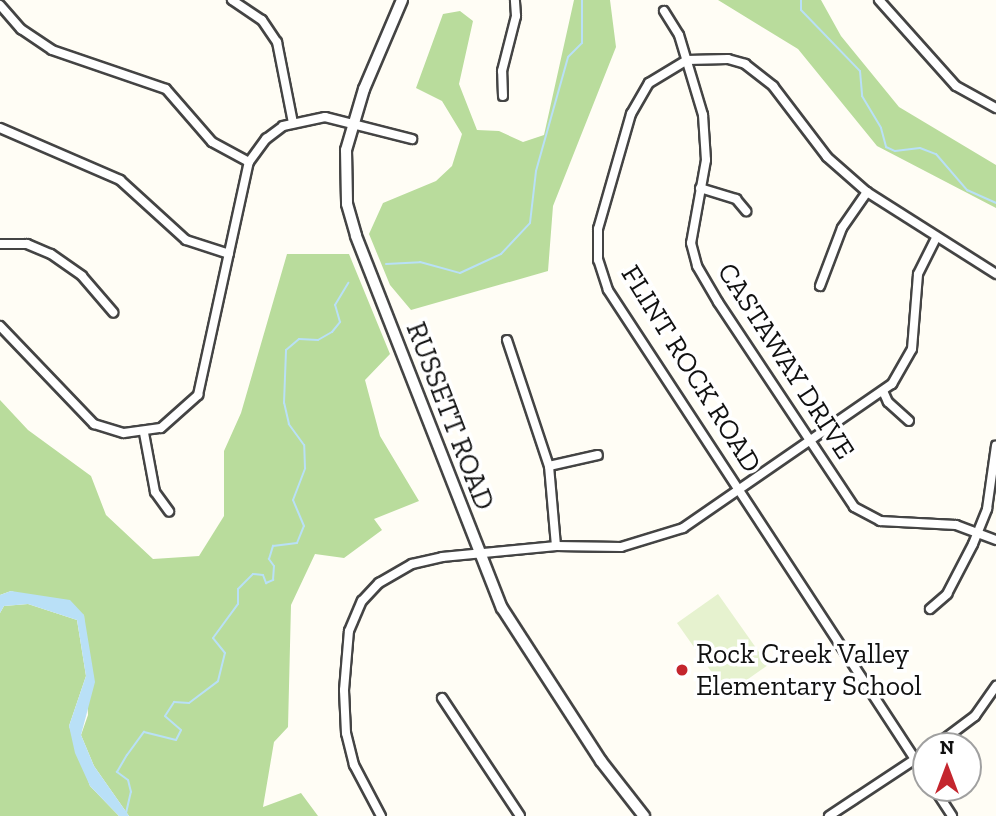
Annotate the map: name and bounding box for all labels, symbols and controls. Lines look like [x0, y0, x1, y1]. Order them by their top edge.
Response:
street label: CASTAWAY DRIVE [710, 256, 862, 466]
street label: FLINT ROCK ROAD [613, 259, 769, 479]
street label: RUSSETT ROAD [399, 317, 501, 515]
place label: Rock Creek Valley Elementary School [696, 637, 922, 703]
marker: Rock Creek Valley Elementary School [674, 662, 690, 678]
north arrow [912, 732, 982, 802]
text: N [940, 736, 954, 759]

